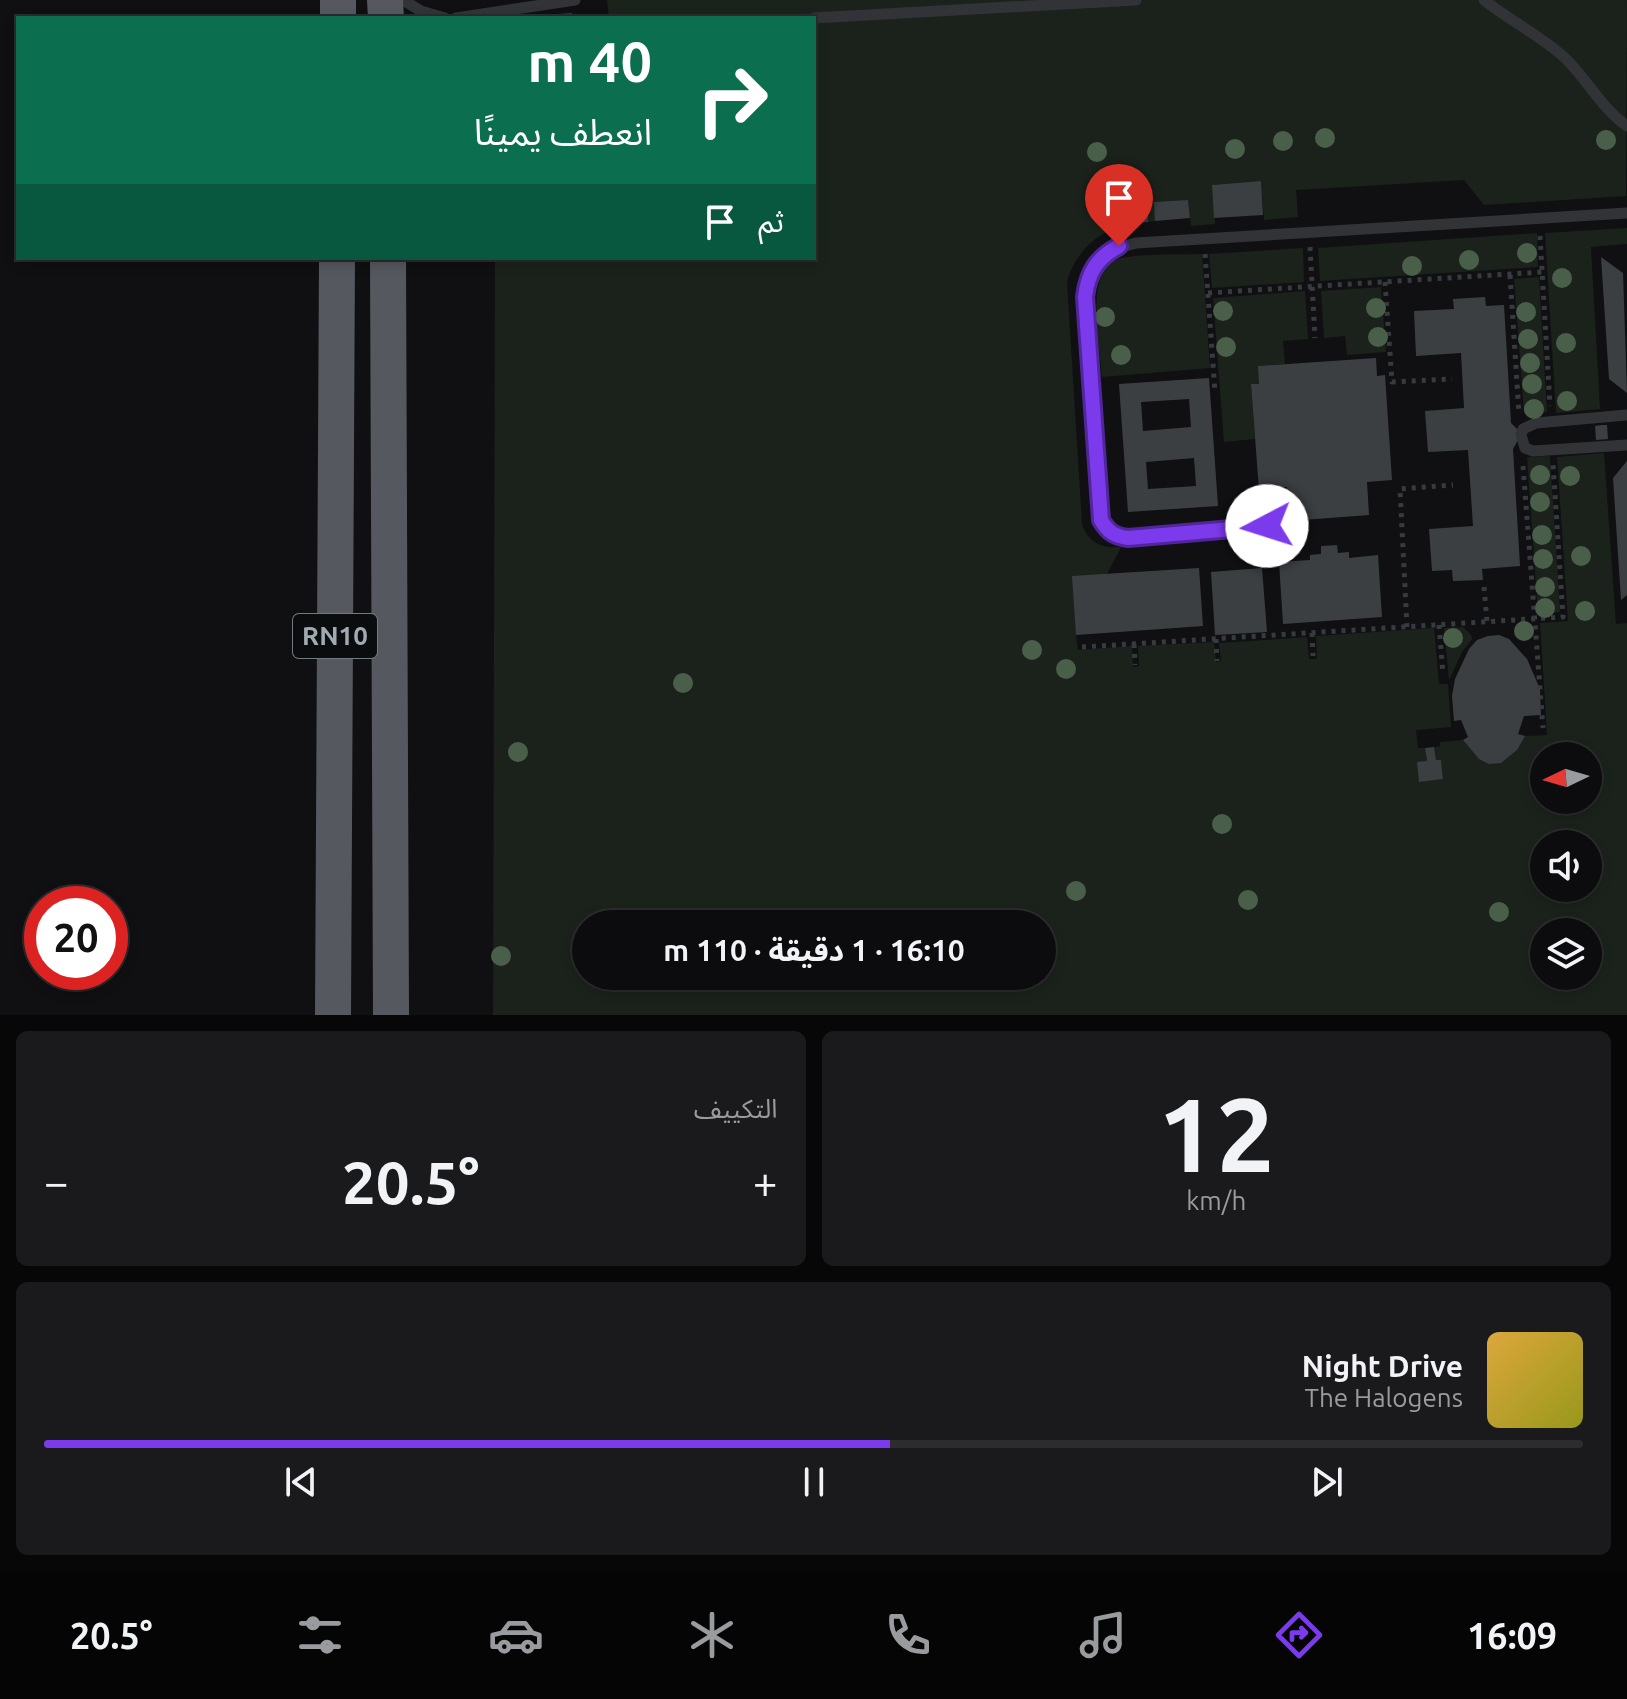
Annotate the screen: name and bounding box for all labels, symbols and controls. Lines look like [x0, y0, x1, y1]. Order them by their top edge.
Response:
text: 40 m [527, 30, 652, 93]
icon: right [680, 48, 784, 152]
text: انعطف يمينًا [474, 111, 652, 152]
pin [1085, 164, 1153, 246]
icon: arrive [1097, 176, 1141, 220]
icon: arrive [698, 200, 742, 244]
text: ثم [758, 204, 784, 238]
position arrow [1225, 484, 1309, 568]
road number: RN10 [293, 614, 377, 658]
north arrow [1530, 742, 1602, 814]
map controls [1530, 742, 1602, 990]
button: sound [1530, 830, 1602, 902]
speed limit sign: 20 [24, 886, 128, 990]
button: layers [1530, 918, 1602, 990]
text: 16:10 · 1 دقيقة · 110 m [663, 933, 965, 967]
text: 12 [1158, 1075, 1275, 1192]
text: التكييف [694, 1094, 778, 1123]
text: 20.5° [342, 1148, 479, 1215]
text: − [44, 1157, 69, 1206]
text: + [753, 1157, 778, 1206]
text: km/h [1186, 1186, 1246, 1215]
text: Night Drive [1302, 1349, 1463, 1383]
text: The Halogens [1304, 1383, 1463, 1412]
icon: previous [279, 1460, 323, 1504]
icon: pause [792, 1460, 836, 1504]
icon: next [1305, 1460, 1349, 1504]
icon: filters [292, 1607, 348, 1663]
icon: car [488, 1607, 544, 1663]
icon: climate [684, 1607, 740, 1663]
icon: phone [880, 1607, 936, 1663]
icon: music [1075, 1607, 1131, 1663]
icon: directions [1271, 1607, 1327, 1663]
text: 20.5° [70, 1615, 152, 1656]
text: 16:09 [1467, 1615, 1557, 1656]

